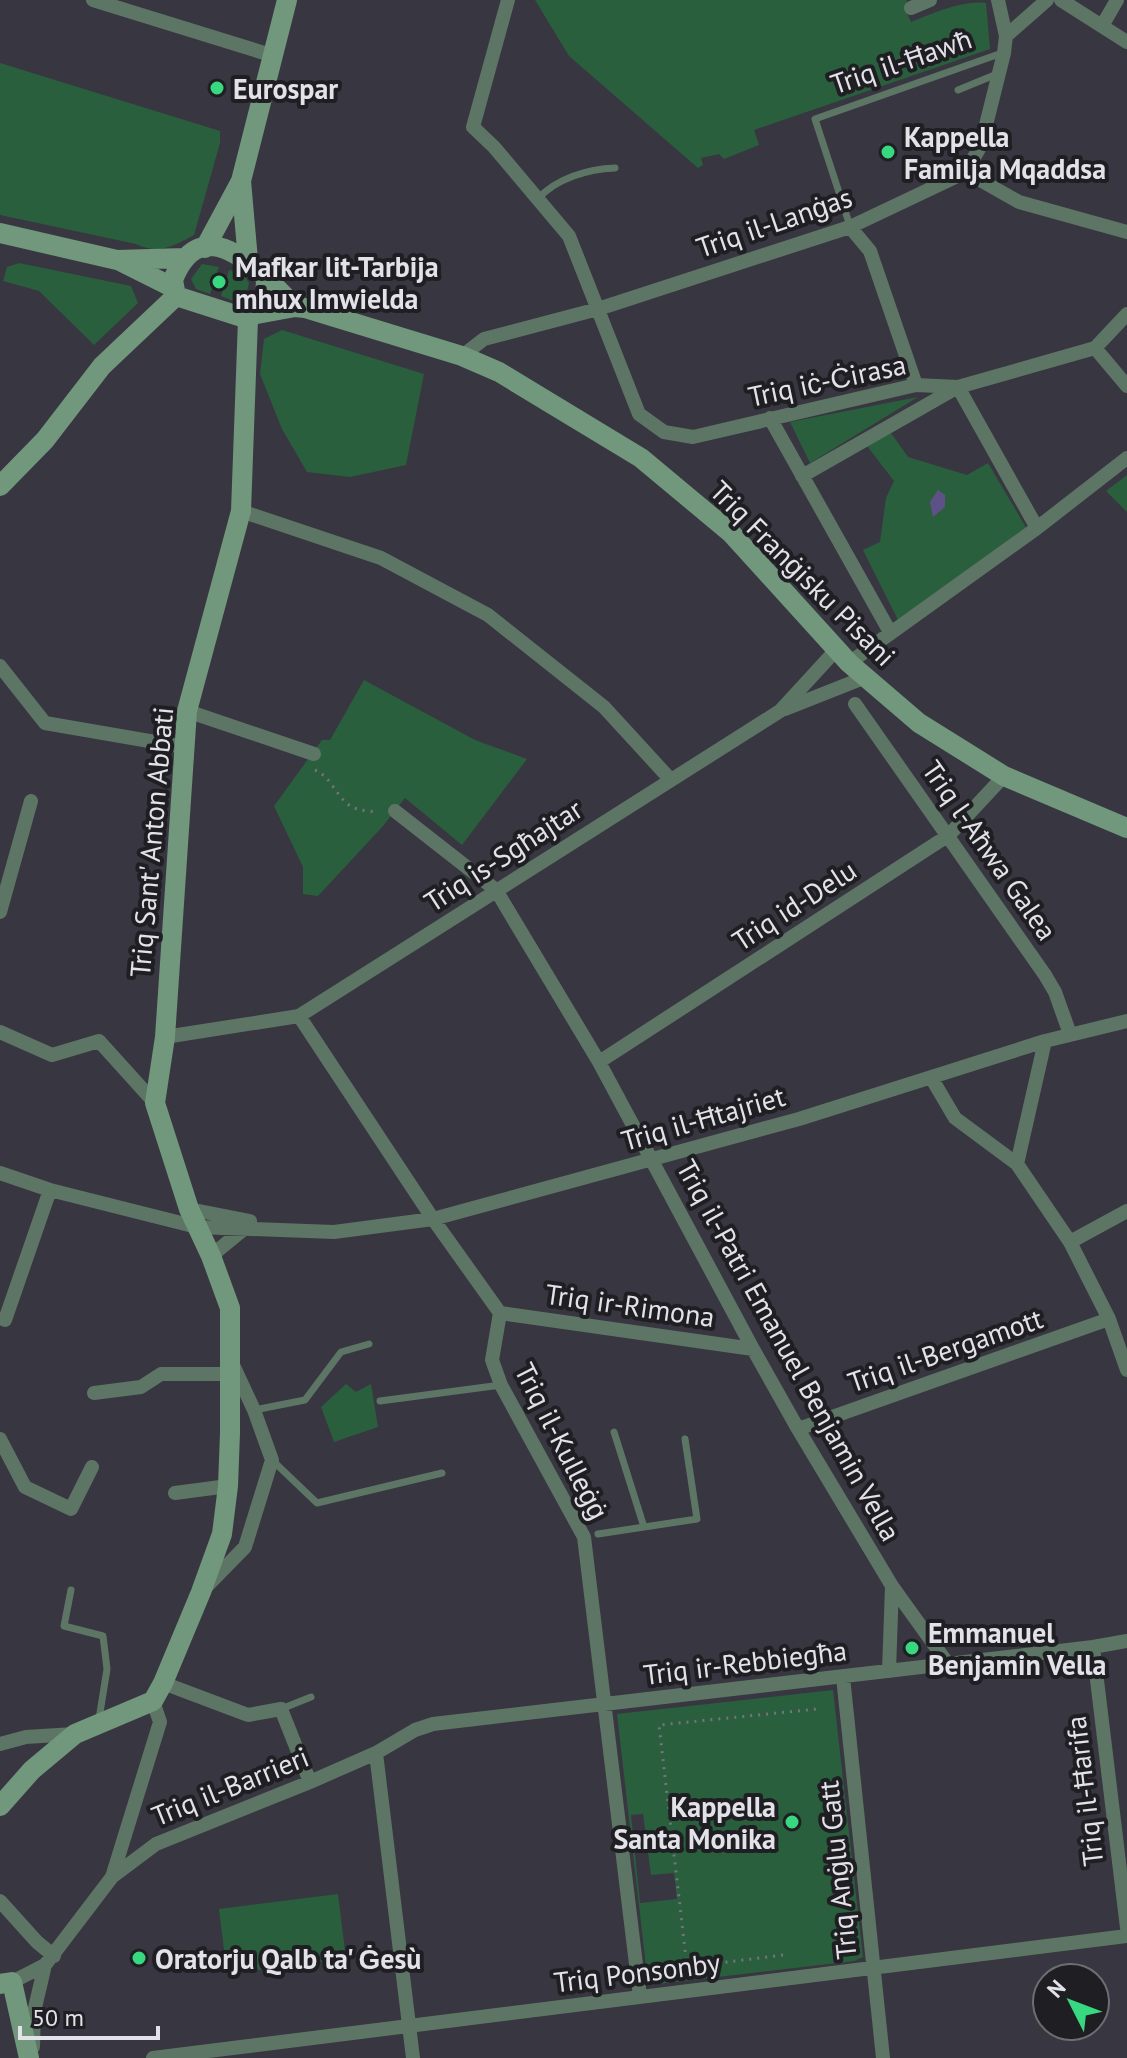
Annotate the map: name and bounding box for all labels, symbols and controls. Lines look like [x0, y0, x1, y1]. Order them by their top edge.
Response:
street label: Triq il-Ħawħ [826, 20, 976, 102]
place label: Eurospar [233, 70, 338, 107]
marker: Eurospar [208, 79, 226, 97]
place label: Kappella Familja Mqaddsa [904, 118, 1106, 187]
marker: Kappella Familja Mqaddsa [879, 143, 897, 161]
street label: Triq il-Lanġas [691, 178, 857, 266]
place label: Mafkar lit-Tarbija mhux Imwielda [235, 248, 439, 317]
marker: Mafkar lit-Tarbija mhux Imwielda [210, 273, 228, 291]
street label: Triq iċ-Ċirasa [745, 345, 909, 415]
street label: Triq Franġisku Pisani [702, 472, 904, 674]
street label: Triq Sant' Anton Abbati [121, 705, 181, 979]
street label: Triq l-Aħwa Galea [914, 753, 1066, 947]
street label: Triq is-Sgħajtar [417, 790, 589, 920]
street label: Triq id-Delu [725, 851, 863, 959]
street label: Triq il-Ħtajriet [617, 1077, 790, 1159]
street label: Triq il-Patri Emanuel Benjamin Vella [668, 1153, 910, 1547]
street label: Triq ir-Rimona [543, 1275, 717, 1335]
street label: Triq il-Bergamott [843, 1299, 1048, 1401]
street label: Triq il-Kulleġġ [507, 1356, 617, 1526]
place label: Emmanuel Benjamin Vella [928, 1614, 1106, 1683]
street label: Triq ir-Rebbiegħa [641, 1631, 849, 1693]
marker: Emmanuel Benjamin Vella [903, 1639, 921, 1657]
street label: Triq il-Ħarifa [1056, 1714, 1112, 1868]
street label: Triq il-Barrieri [146, 1738, 314, 1834]
street label: Triq Anġlu Gatt [809, 1778, 865, 1961]
place label: Kappella Santa Monika [613, 1788, 776, 1857]
marker: Kappella Santa Monika [783, 1813, 801, 1831]
place label: Oratorju Qalb ta' Ġesù [155, 1940, 421, 1977]
street label: Triq Ponsonby [552, 1943, 722, 2001]
marker: Oratorju Qalb ta' Ġesù [130, 1949, 148, 1967]
north arrow [1031, 1962, 1111, 2042]
text: N [1041, 1974, 1071, 2003]
scale bar [20, 1990, 158, 2040]
text: 50 m [32, 2002, 84, 2033]

